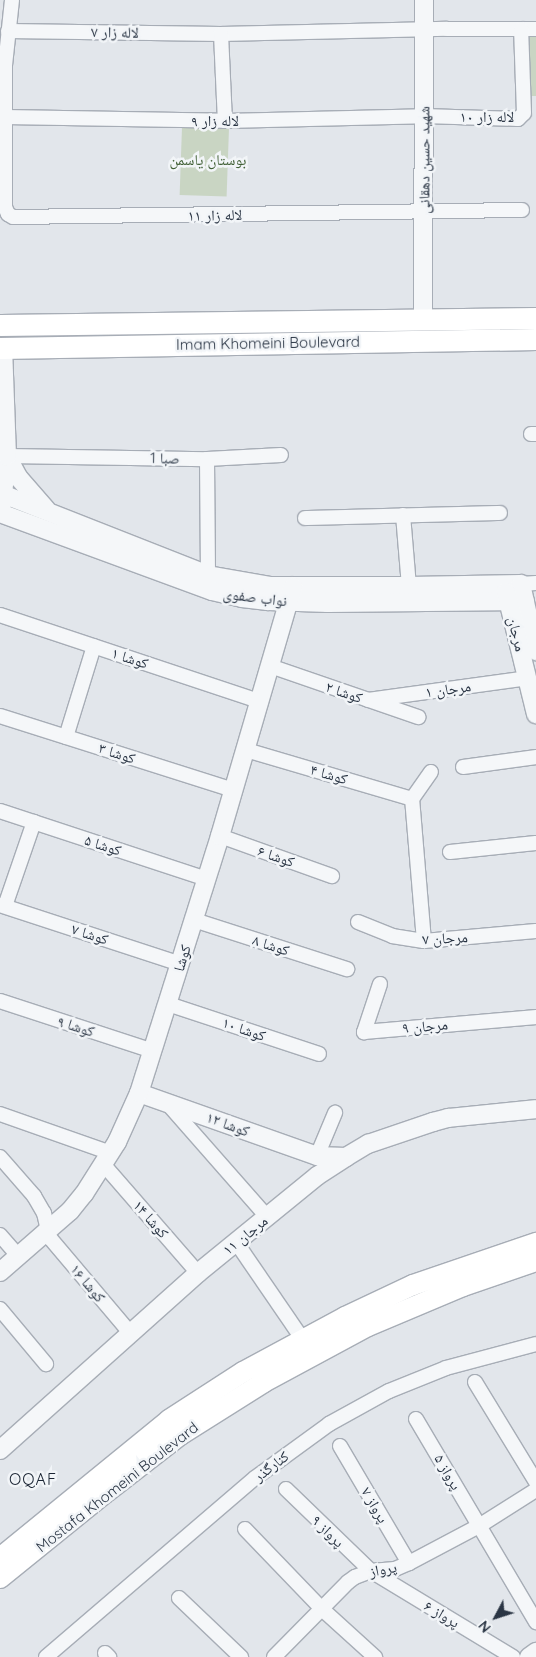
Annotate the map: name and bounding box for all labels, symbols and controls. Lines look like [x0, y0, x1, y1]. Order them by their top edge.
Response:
street label: لاله زار ۷ [91, 23, 139, 41]
street label: شهید حسین دهقانی [415, 106, 433, 214]
street label: لاله زار ۱۰ [460, 108, 514, 126]
street label: لاله زار ۹ [191, 112, 239, 130]
park label: بوستان یاسمن [170, 151, 246, 169]
street label: لاله زار ۱۱ [188, 206, 242, 224]
street label: Imam Khomeini Boulevard [176, 332, 360, 354]
street label: صبا 1 [150, 449, 180, 467]
street label: نواب صفوی [222, 584, 288, 610]
street label: مرجان [504, 615, 530, 653]
street label: کوشا ۱ [109, 644, 151, 672]
street label: کوشا ۲ [323, 677, 365, 707]
street label: مرجان ۱ [424, 677, 472, 701]
street label: کوشا ۳ [96, 739, 138, 767]
street label: کوشا ۴ [308, 760, 350, 788]
street label: کوشا ۵ [82, 831, 124, 859]
street label: کوشا ۶ [255, 841, 297, 871]
street label: کوشا ۷ [69, 920, 111, 948]
street label: مرجان ۷ [422, 928, 468, 948]
street label: کوشا ۸ [250, 931, 292, 959]
street label: کوشا [169, 943, 195, 973]
street label: کوشا ۹ [55, 1012, 97, 1040]
street label: کوشا ۱۰ [220, 1013, 268, 1045]
street label: مرجان ۹ [401, 1015, 449, 1037]
street label: کوشا ۱۲ [204, 1108, 252, 1140]
street label: کوشا ۱۴ [130, 1196, 172, 1242]
street label: مرجان ۱۱ [219, 1211, 271, 1259]
street label: کوشا ۱۶ [67, 1260, 109, 1306]
street label: Mostafa Khomeini Boulevard [32, 1418, 202, 1556]
street label: کنارگذر [250, 1447, 292, 1485]
street label: پرواز ۵ [431, 1451, 465, 1493]
district label: OQAF [9, 1469, 57, 1489]
street label: پرواز ۷ [358, 1484, 392, 1526]
street label: پرواز ۹ [308, 1511, 348, 1551]
street label: پرواز [368, 1558, 398, 1580]
north arrow [471, 1592, 521, 1642]
street label: پرواز ۶ [421, 1596, 463, 1632]
text: N [474, 1617, 495, 1636]

